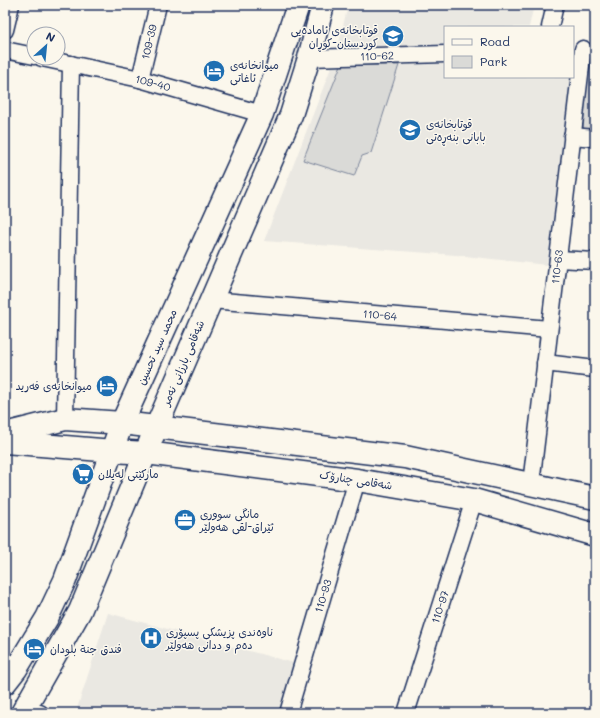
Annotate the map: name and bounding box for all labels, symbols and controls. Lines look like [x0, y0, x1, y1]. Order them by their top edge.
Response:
street label: 109-39 [137, 22, 160, 61]
place label: قوتابخانەی ئامادەیی کوردستان-کوڕان [291, 22, 378, 52]
school or university icon: قوتابخانەی ئامادەیی کوردستان-کوڕان [380, 23, 406, 49]
north arrow [26, 26, 66, 66]
legend [444, 26, 574, 78]
text: N [44, 28, 58, 45]
text: Road [480, 33, 510, 49]
street label: 110-62 [360, 47, 394, 64]
text: Park [480, 53, 507, 69]
place label: میوانخانەی ئاغاتی [230, 57, 279, 86]
hotel icon: میوانخانەی ئاغاتی [201, 58, 227, 84]
street label: 109-40 [134, 71, 173, 94]
place label: قوتابخانەی بابانی بنەڕەتی [426, 116, 486, 146]
school or university icon: قوتابخانەی بابانی بنەڕەتی [397, 117, 423, 143]
street label: 110-63 [547, 248, 566, 285]
street label: 110-64 [362, 306, 398, 324]
street label: محمد سید تحسین [133, 307, 180, 387]
street label: شەقامی بارزانی نەمر [157, 318, 208, 409]
hotel icon: میوانخانەی فەرید [94, 373, 120, 399]
place label: میوانخانەی فەرید [16, 378, 92, 394]
supermarket icon: مارکێتی لەیلان [70, 461, 96, 487]
place label: مارکێتی لەیلان [98, 466, 159, 482]
street label: شەقامی چنارۆک [318, 466, 394, 494]
place label: مانگی سووری ئێراق-لقی هەولێر [199, 506, 274, 535]
office icon: مانگی سووری ئێراق-لقی هەولێر [172, 507, 198, 533]
street label: 110-93 [310, 577, 335, 614]
street label: 110-97 [427, 588, 452, 625]
place label: ناوەندی پزیشکی پسپۆڕی دەم و ددانی هەولێر [165, 624, 273, 654]
hospital icon: ناوەندی پزیشکی پسپۆڕی دەم و ددانی هەولێر [138, 625, 164, 651]
hotel icon: فندق جنة بلودان [21, 636, 47, 662]
place label: فندق جنة بلودان [50, 641, 122, 657]

